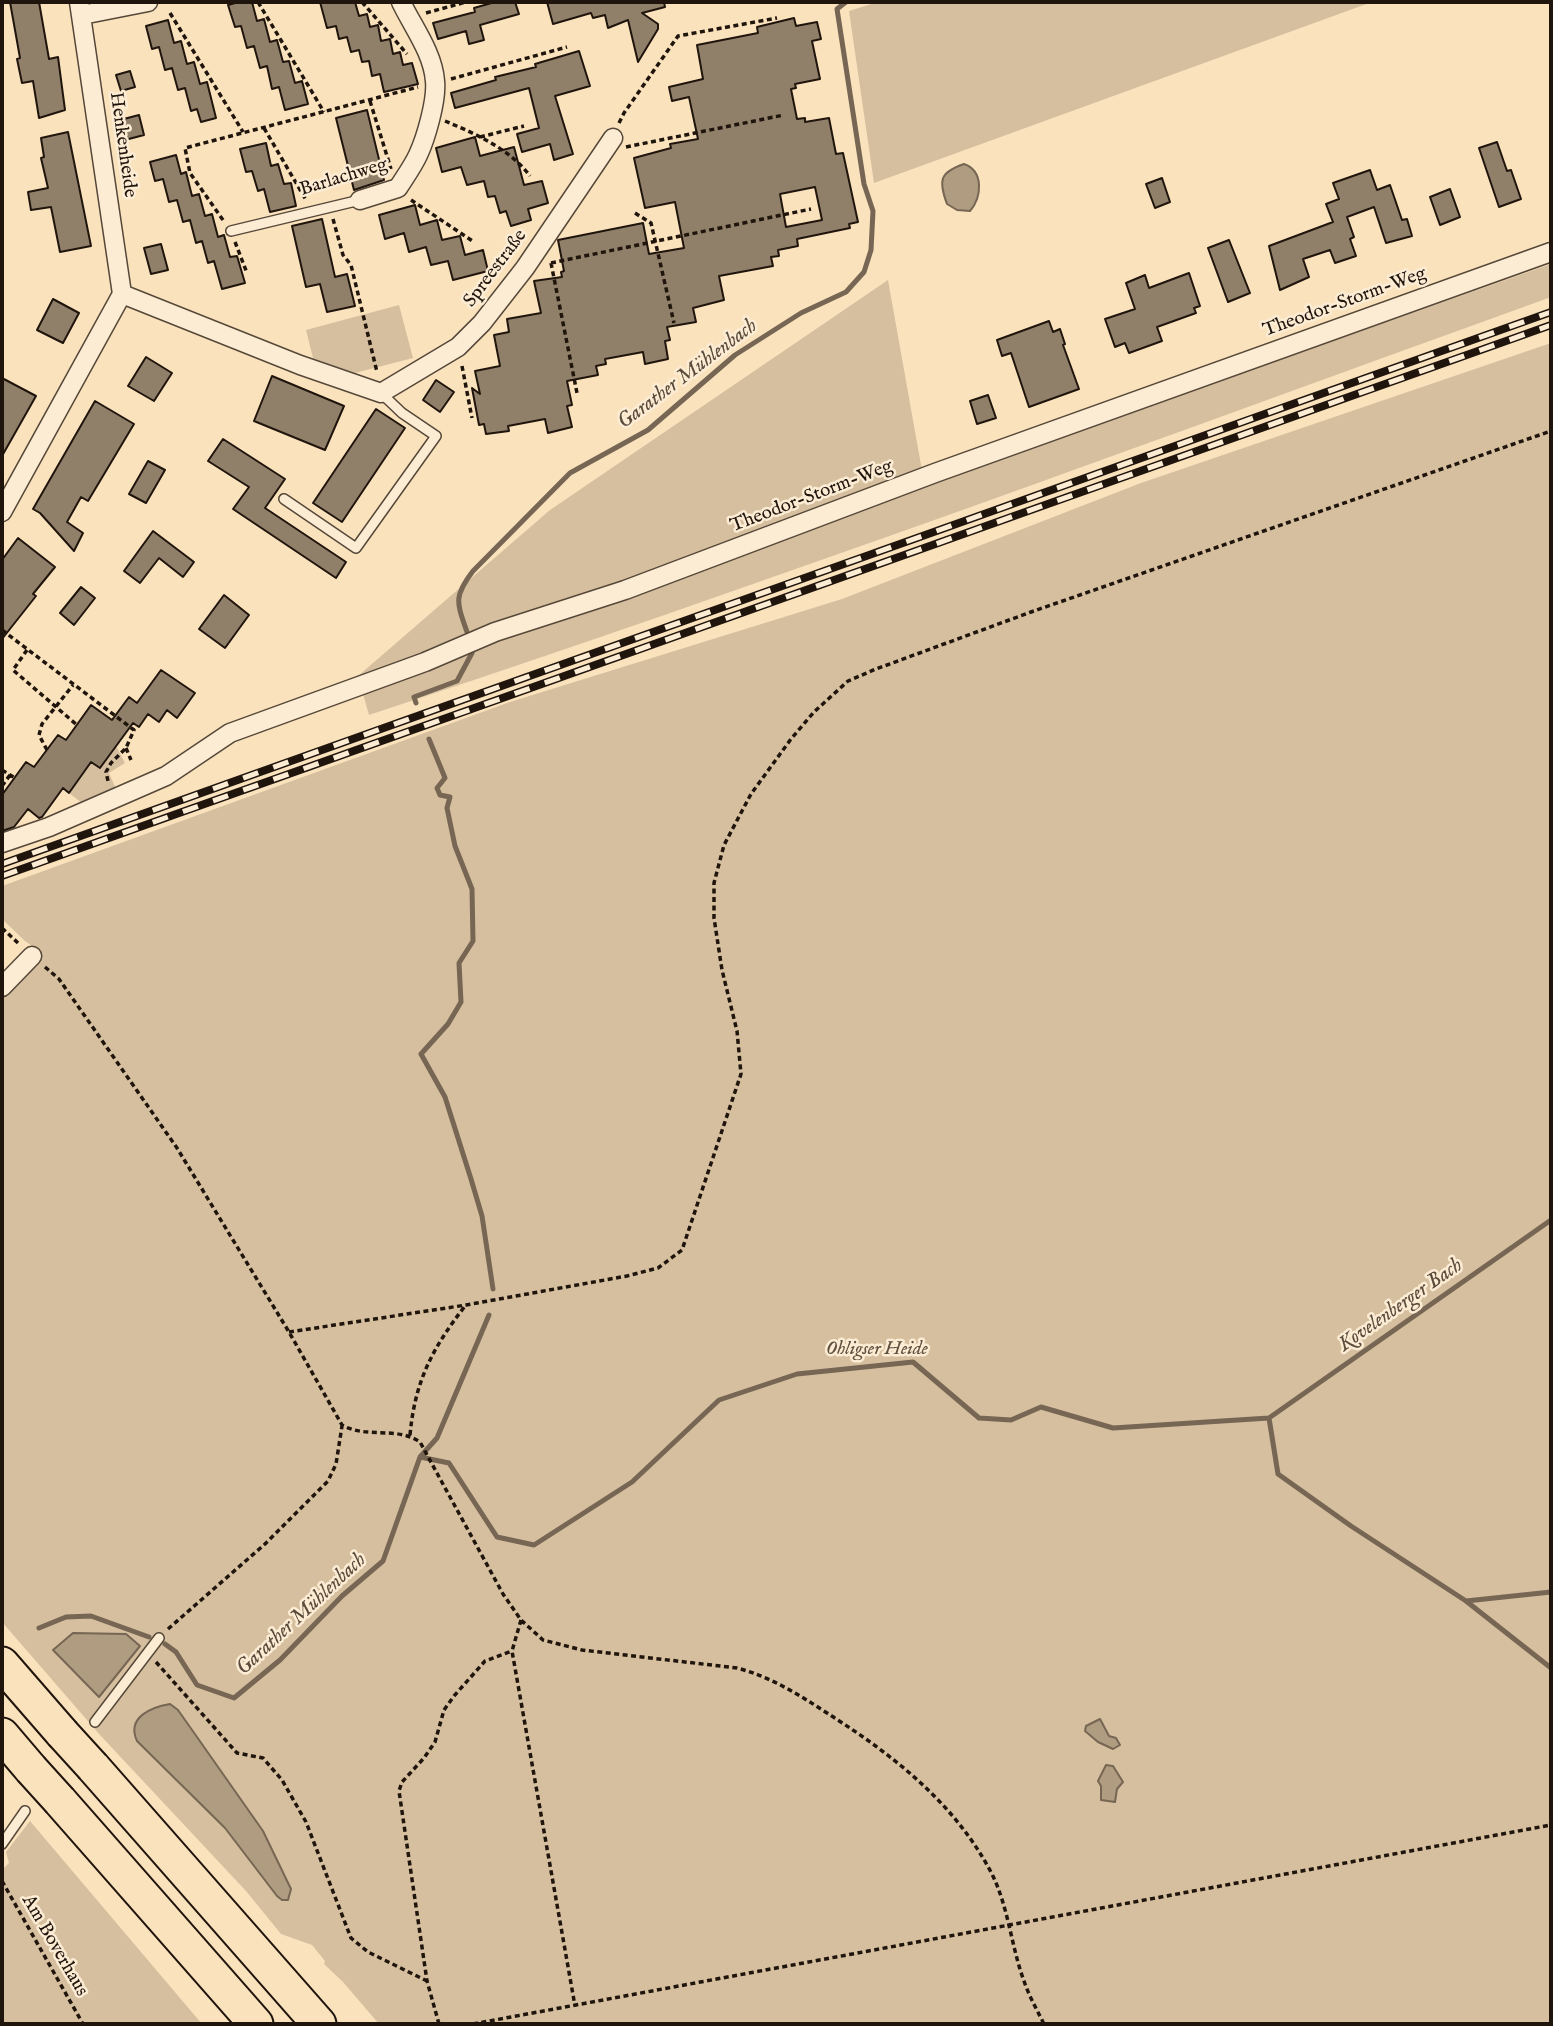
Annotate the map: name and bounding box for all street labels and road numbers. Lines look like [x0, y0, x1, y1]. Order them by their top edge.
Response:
street label: Henkenheide [103, 91, 141, 199]
street label: Barlachweg [297, 154, 391, 202]
street label: Spreestraße [459, 226, 533, 312]
street label: Theodor-Storm-Weg [1260, 263, 1430, 343]
street label: Theodor-Storm-Weg [728, 456, 896, 538]
street label: Am Boverhaus [16, 1891, 92, 2001]

